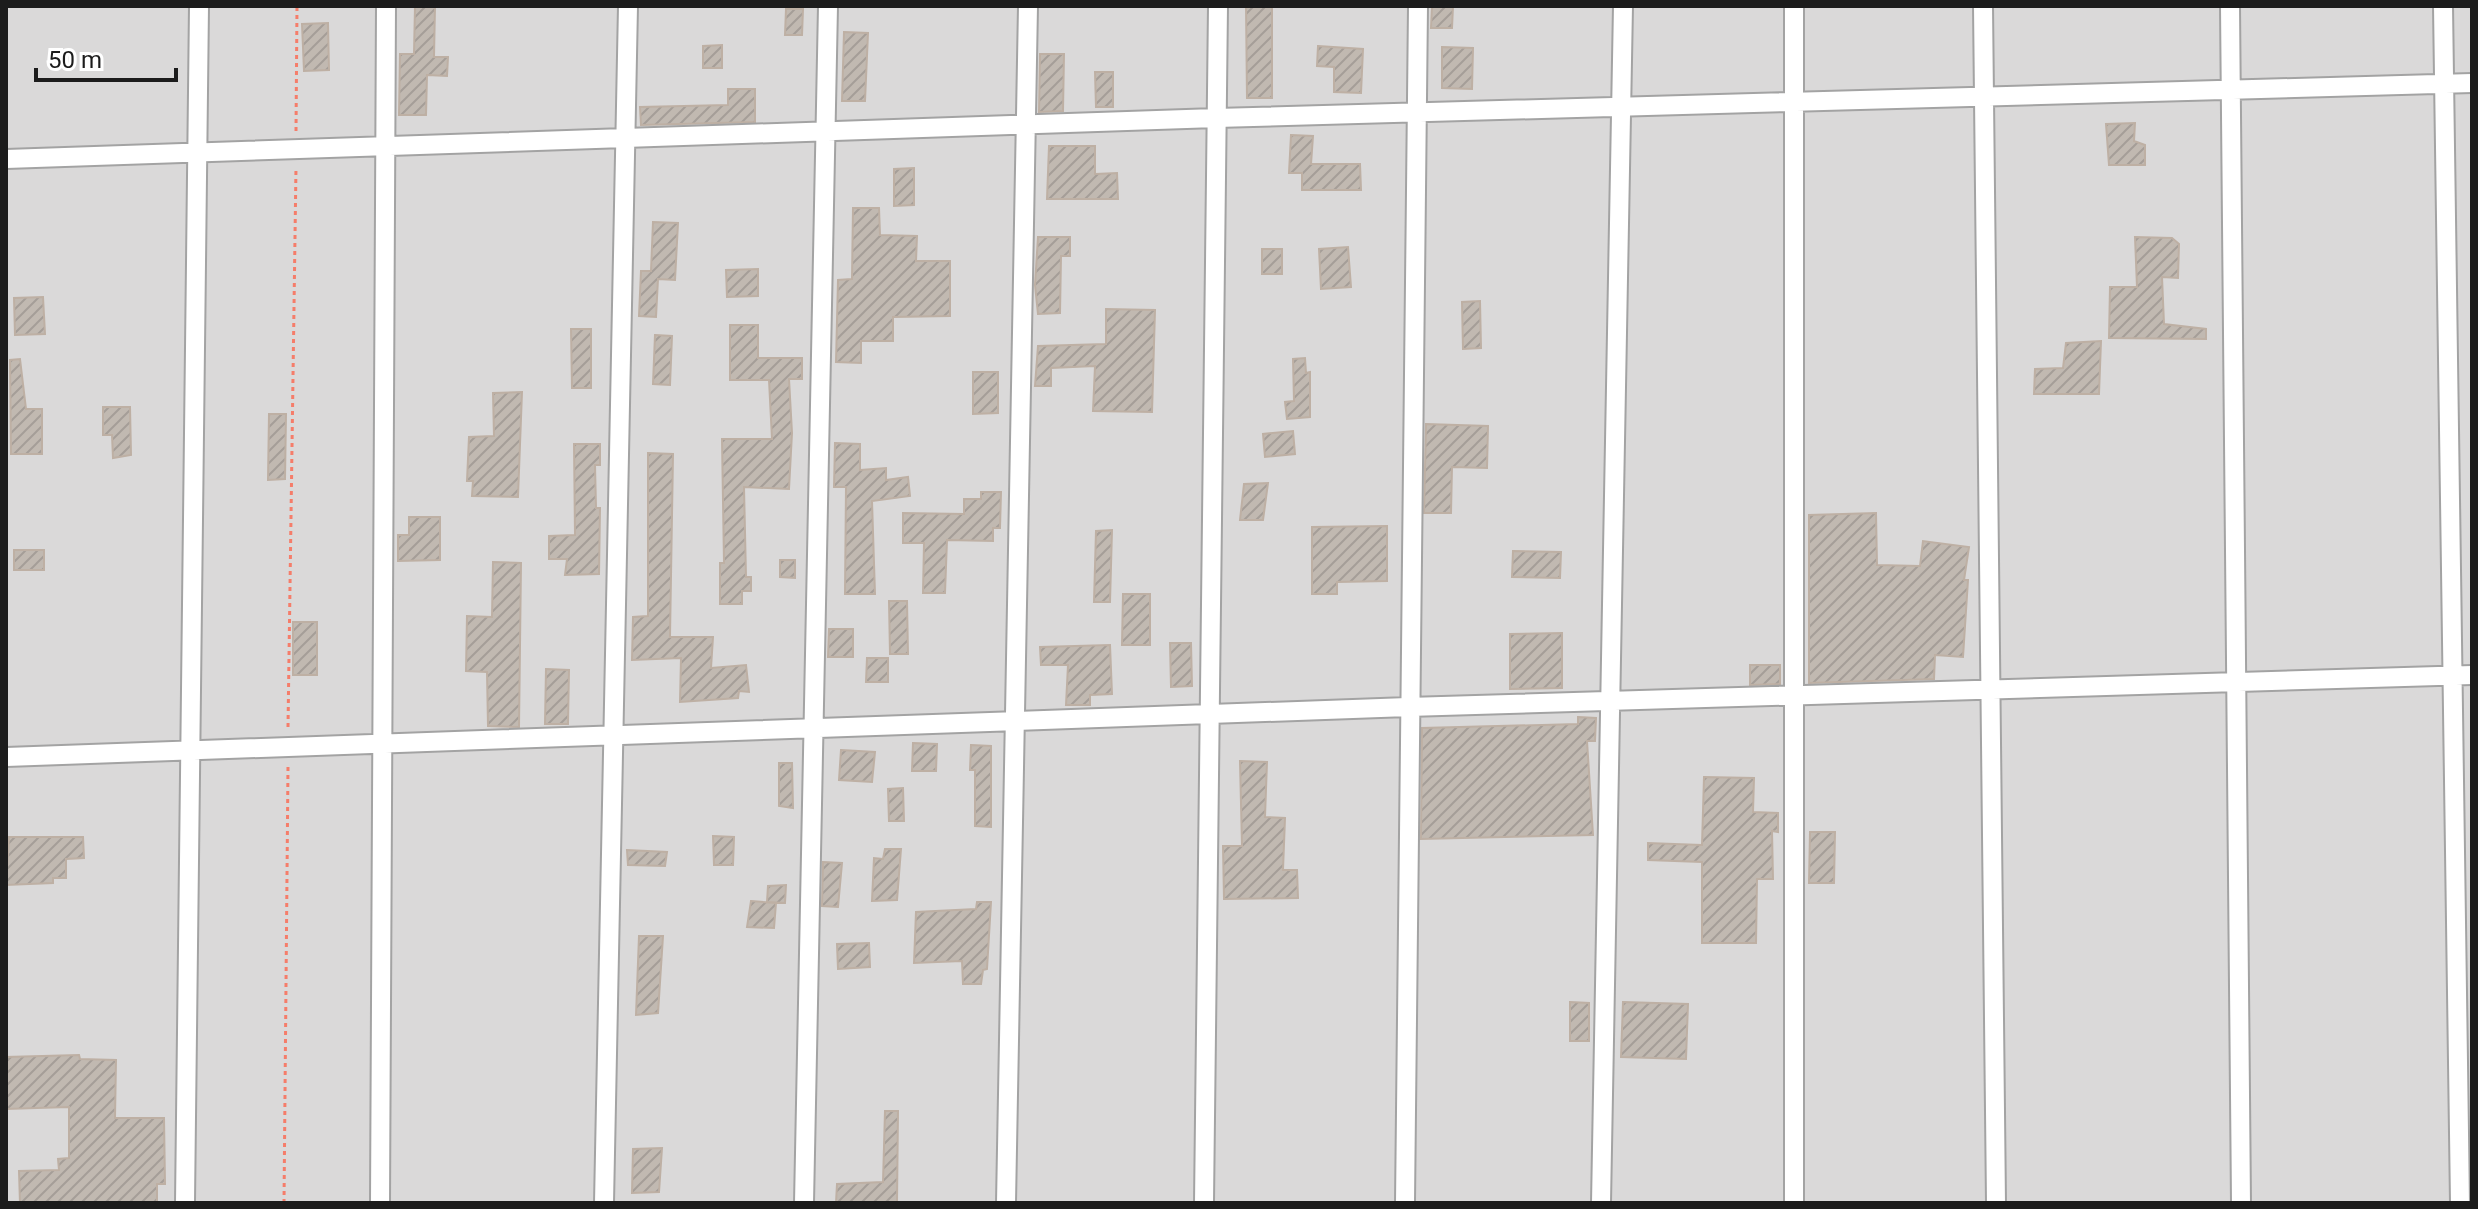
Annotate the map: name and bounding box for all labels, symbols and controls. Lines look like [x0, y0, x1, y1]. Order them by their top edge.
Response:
scale bar [36, 32, 176, 82]
text: 50 m [48, 46, 102, 74]

